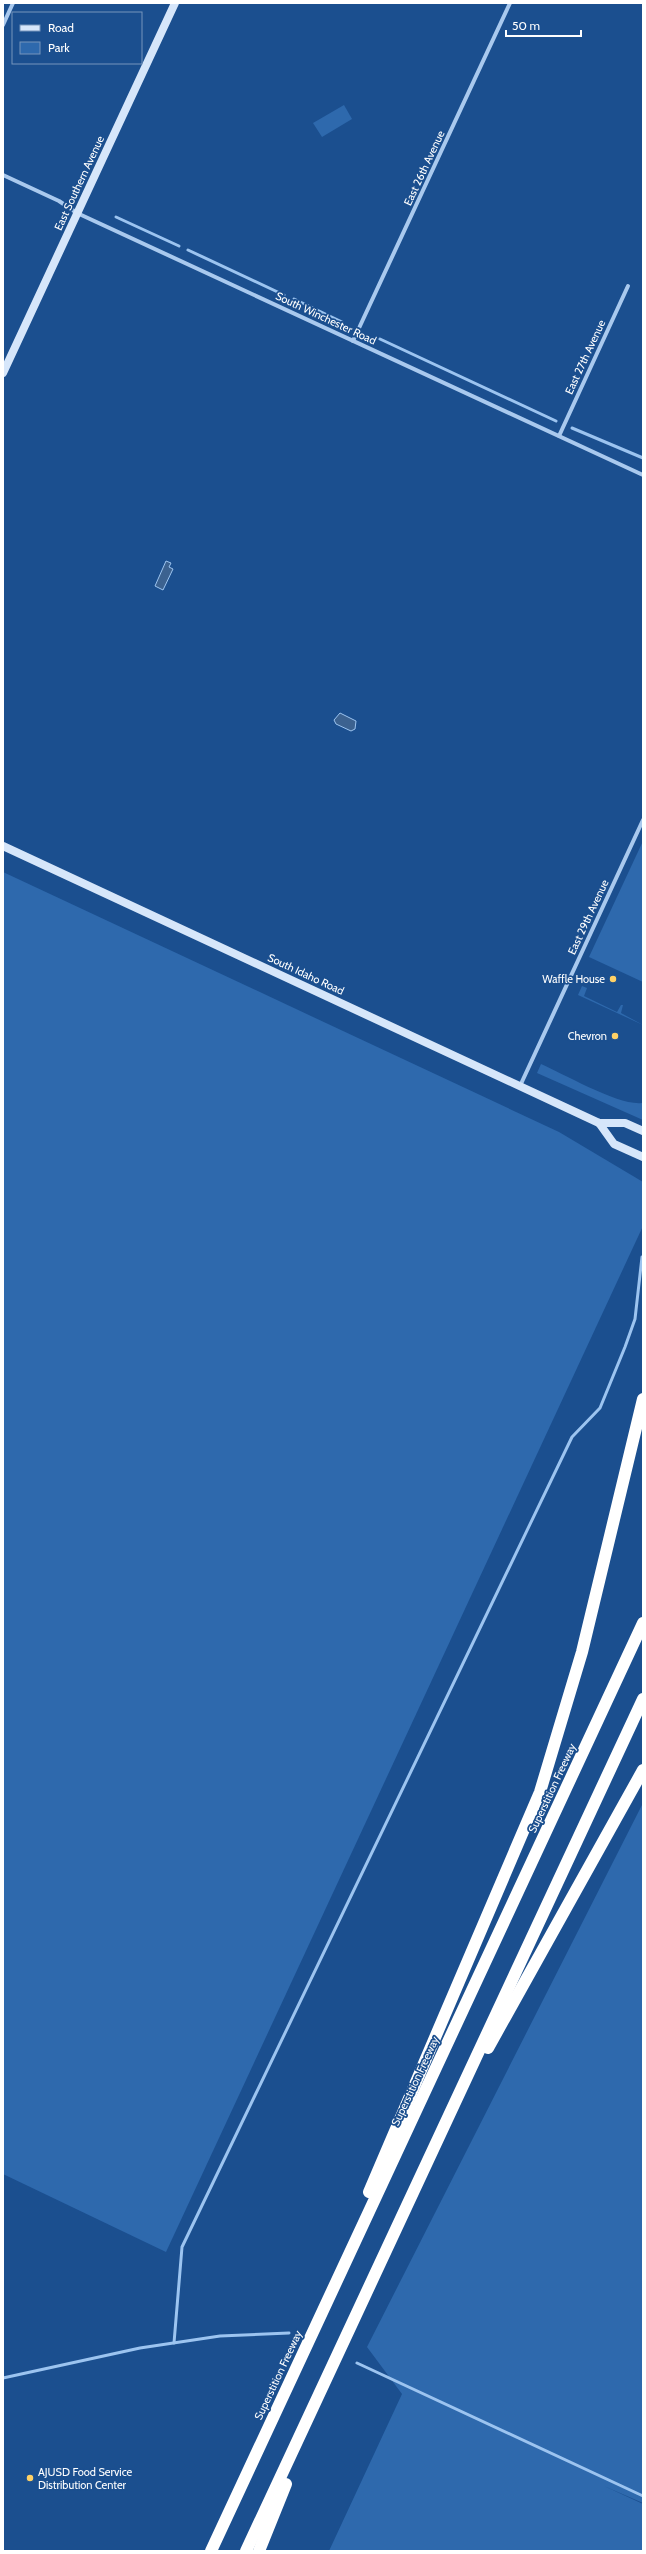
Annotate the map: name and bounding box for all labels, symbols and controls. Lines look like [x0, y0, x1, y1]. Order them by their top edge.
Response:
legend [12, 12, 142, 64]
scale bar [506, 12, 581, 38]
text: 50 m [512, 18, 540, 33]
text: Road [48, 20, 74, 35]
text: Park [48, 40, 70, 55]
street label: East 26th Avenue [401, 128, 448, 208]
street label: East Southern Avenue [51, 133, 107, 232]
street label: South Winchester Road [273, 289, 379, 347]
street label: East 27th Avenue [562, 317, 608, 396]
street label: East 29th Avenue [565, 877, 612, 957]
street label: South Idaho Road [266, 950, 346, 998]
place label: Waffle House [542, 972, 605, 986]
marker: Waffle House [608, 974, 618, 984]
place label: Chevron [568, 1029, 607, 1043]
marker: Chevron [610, 1031, 620, 1041]
street label: Superstition Freeway [525, 1741, 579, 1835]
street label: Superstition Freeway [388, 2034, 442, 2128]
street label: Superstition Freeway [251, 2328, 305, 2422]
place label: AJUSD Food Service Distribution Center [38, 2465, 133, 2492]
marker: AJUSD Food Service Distribution Center [25, 2473, 35, 2483]

